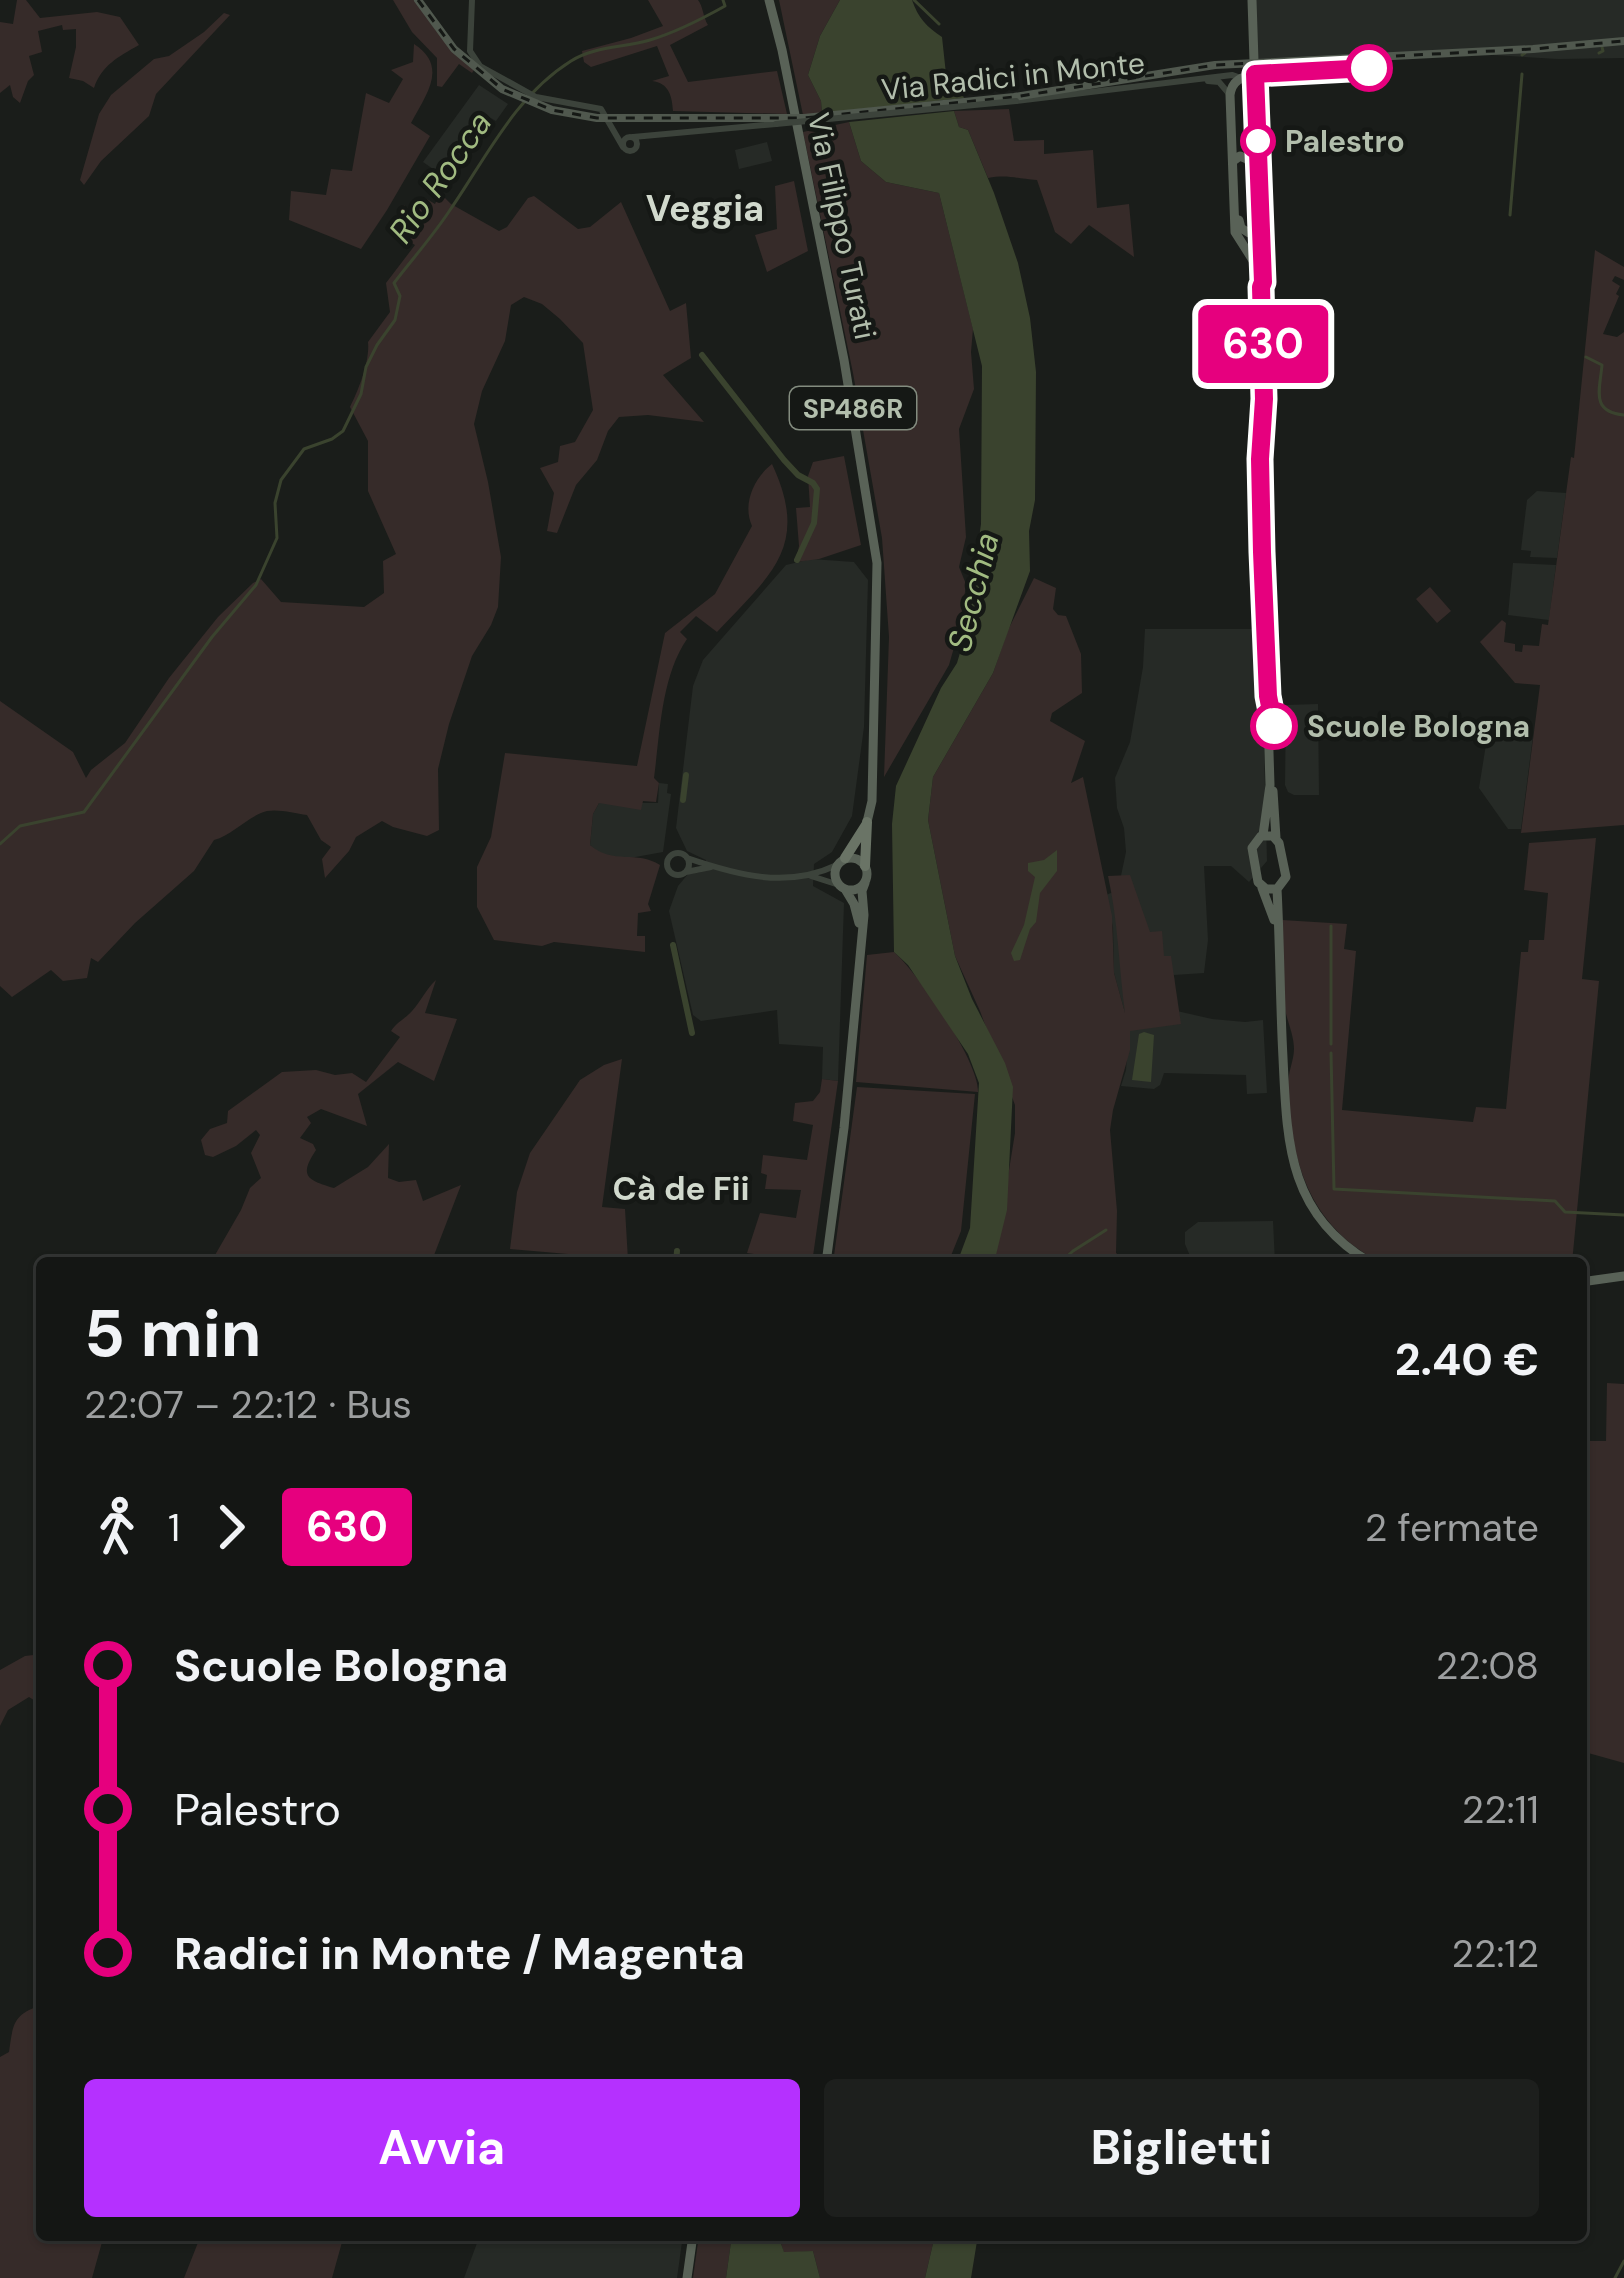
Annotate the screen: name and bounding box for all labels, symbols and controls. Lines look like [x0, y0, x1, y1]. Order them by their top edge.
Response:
street label: Via Radici in Monte [879, 43, 1147, 109]
unlabelled marker [1347, 46, 1391, 90]
water label: Rio Rocca [379, 103, 501, 251]
street label: Via Filippo Turati [799, 109, 885, 343]
place label: Palestro [1285, 122, 1405, 161]
marker: Palestro [1242, 125, 1274, 157]
district label: Veggia [646, 185, 764, 232]
line badge: 630 [1194, 305, 1332, 383]
text: 630 [1222, 316, 1304, 371]
road number: SP486R [790, 387, 916, 429]
water label: Secchia [937, 528, 1009, 656]
marker: Scuole Bologna [1252, 704, 1296, 748]
place label: Scuole Bologna [1307, 707, 1530, 746]
district label: Cà de Fii [612, 1167, 750, 1210]
text: 5 min [84, 1291, 261, 1376]
text: 2.40 € [1395, 1330, 1539, 1389]
text: 22:07 – 22:12 · Bus [84, 1379, 412, 1430]
icon: walk [84, 1494, 150, 1560]
icon: forward [198, 1494, 264, 1560]
text: 630 [306, 1499, 388, 1554]
text: 1 [168, 1502, 180, 1553]
text: 2 fermate [1365, 1502, 1539, 1553]
text: Scuole Bologna [174, 1636, 508, 1695]
text: 22:08 [1436, 1640, 1539, 1691]
text: Palestro [174, 1780, 341, 1839]
text: 22:11 [1462, 1784, 1539, 1835]
text: Radici in Monte / Magenta [174, 1924, 745, 1983]
text: 22:12 [1452, 1928, 1539, 1979]
button: Avvia [84, 2079, 800, 2217]
button: Biglietti [824, 2079, 1539, 2217]

